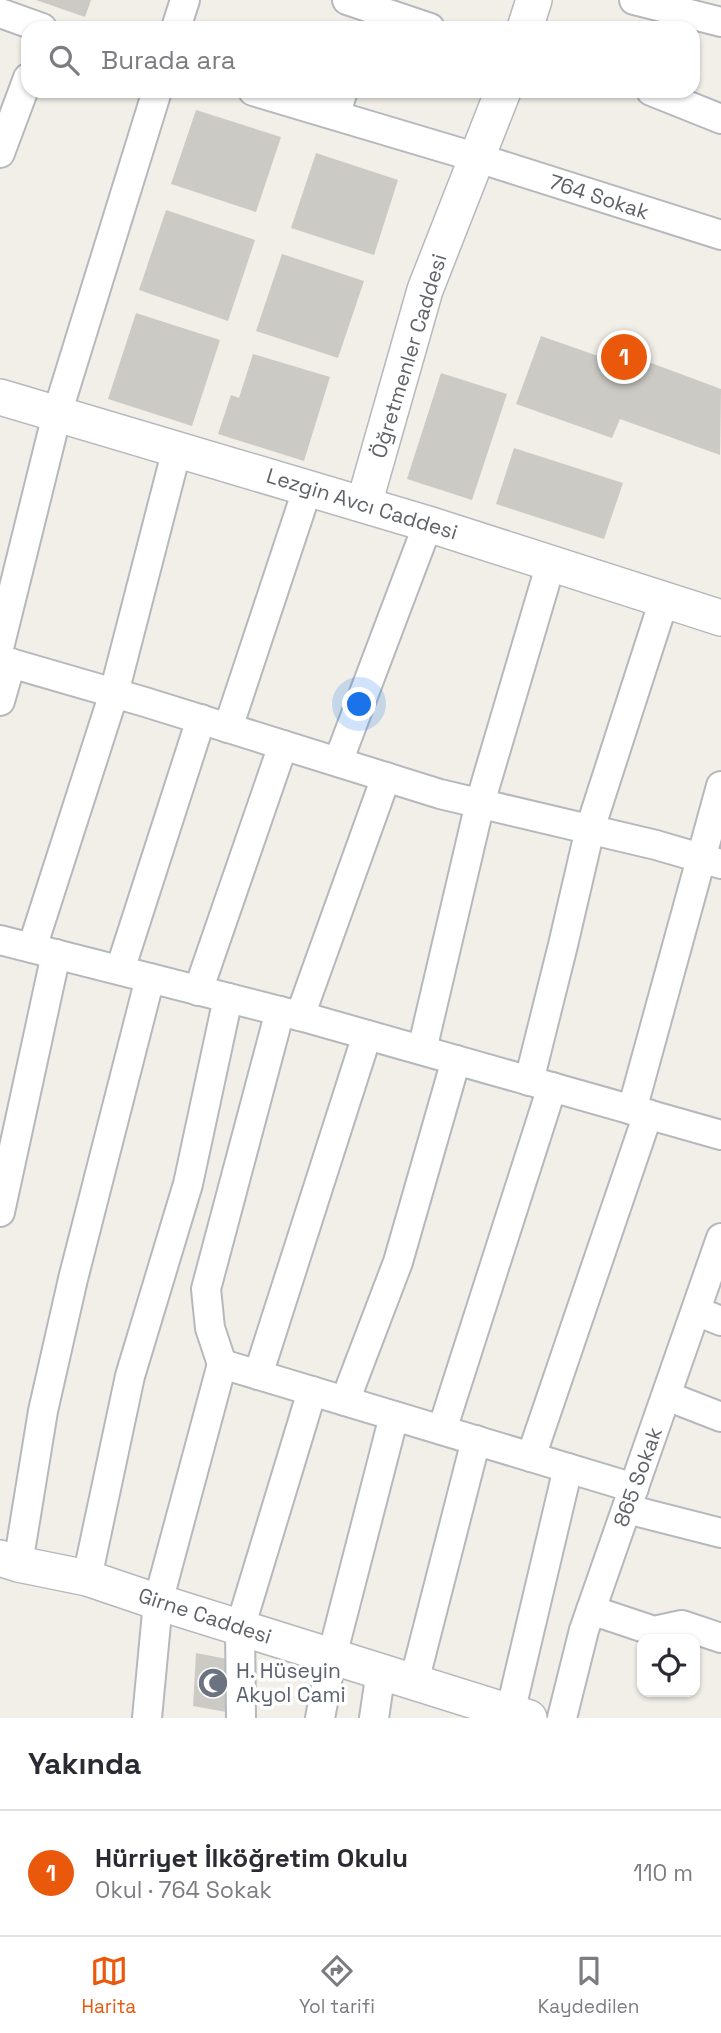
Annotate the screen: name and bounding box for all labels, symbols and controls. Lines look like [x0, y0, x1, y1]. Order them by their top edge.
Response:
search box [21, 21, 700, 98]
icon: search [45, 41, 83, 79]
text: Burada ara [101, 43, 236, 77]
street label: 764 Sokak [546, 168, 652, 225]
street label: Öğretmenler Caddesi [365, 251, 452, 461]
pin: 1 [601, 331, 647, 383]
street label: Lezgin Avcı Caddesi [263, 462, 461, 545]
your location [342, 687, 376, 721]
street label: 865 Sokak [607, 1423, 668, 1530]
street label: Girne Caddesi [135, 1581, 275, 1650]
map controls [637, 1634, 700, 1697]
button: locate [637, 1634, 700, 1697]
place label: H. Hüseyin Akyol Cami [236, 1657, 346, 1708]
mosque icon: H. Hüseyin Akyol Cami [196, 1666, 230, 1700]
text: Yakında [28, 1744, 141, 1783]
text: Hürriyet İlköğretim Okulu [95, 1841, 408, 1875]
text: 1 [46, 1858, 56, 1888]
text: 110 m [633, 1858, 693, 1888]
text: Okul · 764 Sokak [95, 1875, 272, 1905]
tab: Harita [81, 1952, 136, 2019]
tab: Yol tarifi [299, 1952, 375, 2019]
tab: Kaydedilen [538, 1952, 640, 2019]

